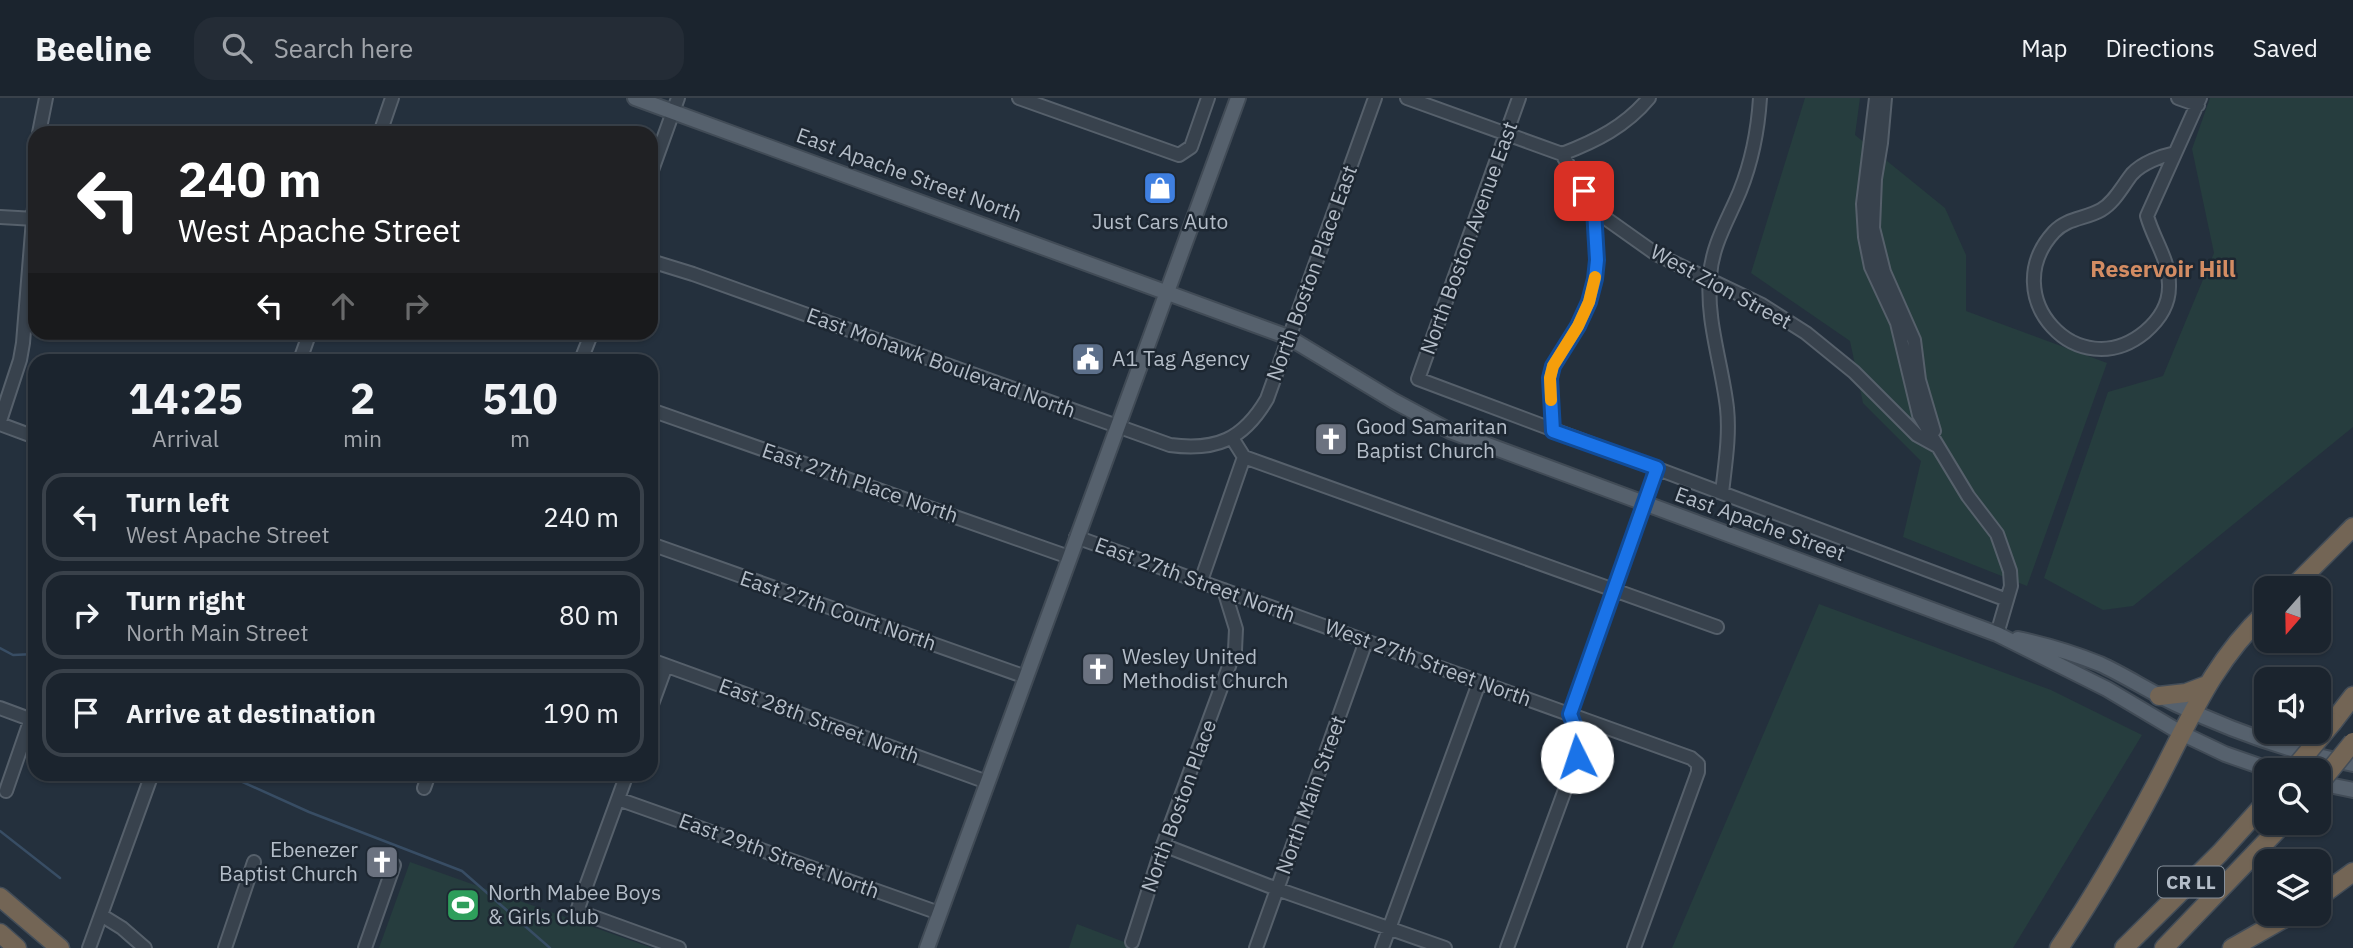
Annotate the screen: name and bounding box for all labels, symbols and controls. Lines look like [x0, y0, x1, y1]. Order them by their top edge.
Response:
search box [194, 17, 684, 80]
text: Beeline [35, 27, 152, 70]
icon: search [218, 29, 256, 67]
text: Search here [274, 31, 413, 65]
text: Map [2021, 32, 2067, 64]
text: Directions [2105, 32, 2215, 64]
text: Saved [2253, 32, 2318, 64]
street label: North Boston Avenue East [1413, 117, 1523, 358]
street label: East Apache Street North [793, 120, 1026, 228]
text: 240 m [178, 147, 322, 210]
icon: left [63, 154, 154, 245]
street label: North Boston Place East [1259, 161, 1363, 384]
pin [1554, 161, 1614, 221]
shop icon: Just Cars Auto [1141, 169, 1179, 207]
icon: arrive [1565, 172, 1603, 210]
place label: Just Cars Auto [1092, 207, 1228, 235]
text: West Apache Street [178, 209, 461, 251]
street label: West Zion Street [1646, 237, 1797, 335]
district label: Reservoir Hill [2090, 253, 2236, 283]
icon: left [251, 287, 289, 325]
icon: ahead [324, 287, 362, 325]
icon: right [397, 287, 435, 325]
street label: East Mohawk Boulevard North [803, 300, 1080, 424]
public building icon: A1 Tag Agency [1069, 340, 1107, 378]
place label: A1 Tag Agency [1112, 344, 1250, 372]
text: 14:25 [128, 371, 243, 426]
text: 2 [350, 371, 375, 426]
text: 510 [482, 371, 558, 426]
place label: Good Samaritan Baptist Church [1356, 412, 1508, 464]
church icon: Good Samaritan Baptist Church [1312, 420, 1350, 458]
text: Arrival [152, 423, 219, 453]
text: min [343, 423, 382, 453]
text: m [510, 423, 530, 453]
street label: East 27th Place North [759, 435, 962, 529]
street label: East Apache Street [1671, 479, 1849, 567]
text: Turn left [126, 485, 229, 519]
icon: left [67, 498, 105, 536]
text: 240 m [543, 500, 619, 534]
text: West Apache Street [126, 519, 329, 549]
street label: East 27th Street North [1091, 530, 1300, 628]
street label: East 27th Court North [736, 563, 940, 657]
north arrow [2254, 576, 2331, 653]
map controls [2254, 576, 2331, 926]
text: Turn right [126, 583, 245, 617]
icon: right [67, 596, 105, 634]
text: 80 m [559, 598, 619, 632]
street label: West 27th Street North [1321, 612, 1536, 713]
text: North Main Street [126, 617, 309, 647]
place label: Wesley United Methodist Church [1122, 642, 1288, 694]
church icon: Wesley United Methodist Church [1079, 650, 1117, 688]
button: sound [2254, 667, 2331, 744]
street label: East 28th Street North [715, 671, 924, 769]
icon: arrive [67, 694, 105, 732]
text: Arrive at destination [126, 696, 376, 730]
text: 190 m [543, 696, 619, 730]
street label: North Main Street [1268, 712, 1352, 878]
street label: North Boston Place [1134, 715, 1222, 896]
position arrow [1540, 720, 1614, 794]
button: search [2254, 758, 2331, 835]
street label: East 29th Street North [675, 806, 884, 904]
place label: Ebenezer Baptist Church [219, 835, 358, 887]
church icon: Ebenezer Baptist Church [363, 843, 401, 881]
button: layers [2254, 849, 2331, 926]
road number: CR LL [2158, 866, 2224, 898]
place label: North Mabee Boys & Girls Club [488, 878, 661, 930]
sports icon: North Mabee Boys & Girls Club [444, 886, 482, 924]

